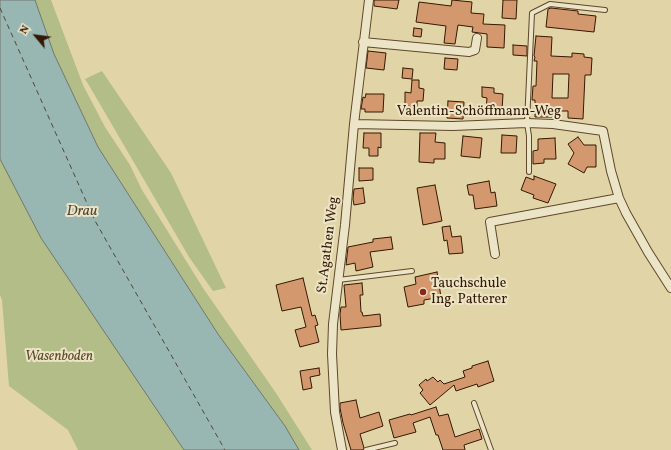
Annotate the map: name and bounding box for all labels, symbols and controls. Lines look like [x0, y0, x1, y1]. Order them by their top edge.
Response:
north arrow [16, 16, 56, 56]
text: N [17, 23, 34, 37]
street label: Valentin-Schöffmann-Weg [397, 104, 561, 120]
street label: St.Agathen Weg [315, 196, 343, 294]
water label: Drau [67, 203, 97, 221]
place label: Tauchschule Ing. Patterer [431, 276, 507, 308]
marker: Tauchschule Ing. Patterer [418, 287, 428, 297]
park label: Wasenboden [25, 349, 93, 365]

